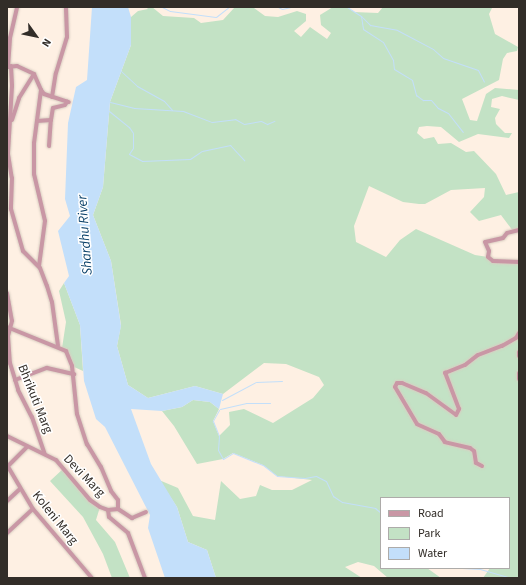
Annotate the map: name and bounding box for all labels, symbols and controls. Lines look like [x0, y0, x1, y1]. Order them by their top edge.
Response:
north arrow [16, 16, 56, 56]
text: N [38, 36, 55, 50]
water label: Shardhu River [74, 194, 96, 276]
street label: Bhrikuti Marg [14, 362, 56, 436]
street label: Devi Marg [60, 451, 108, 501]
street label: Koleni Marg [29, 488, 81, 548]
legend [380, 497, 510, 569]
text: Road [418, 505, 444, 522]
text: Park [418, 525, 440, 542]
text: Water [418, 545, 447, 562]

